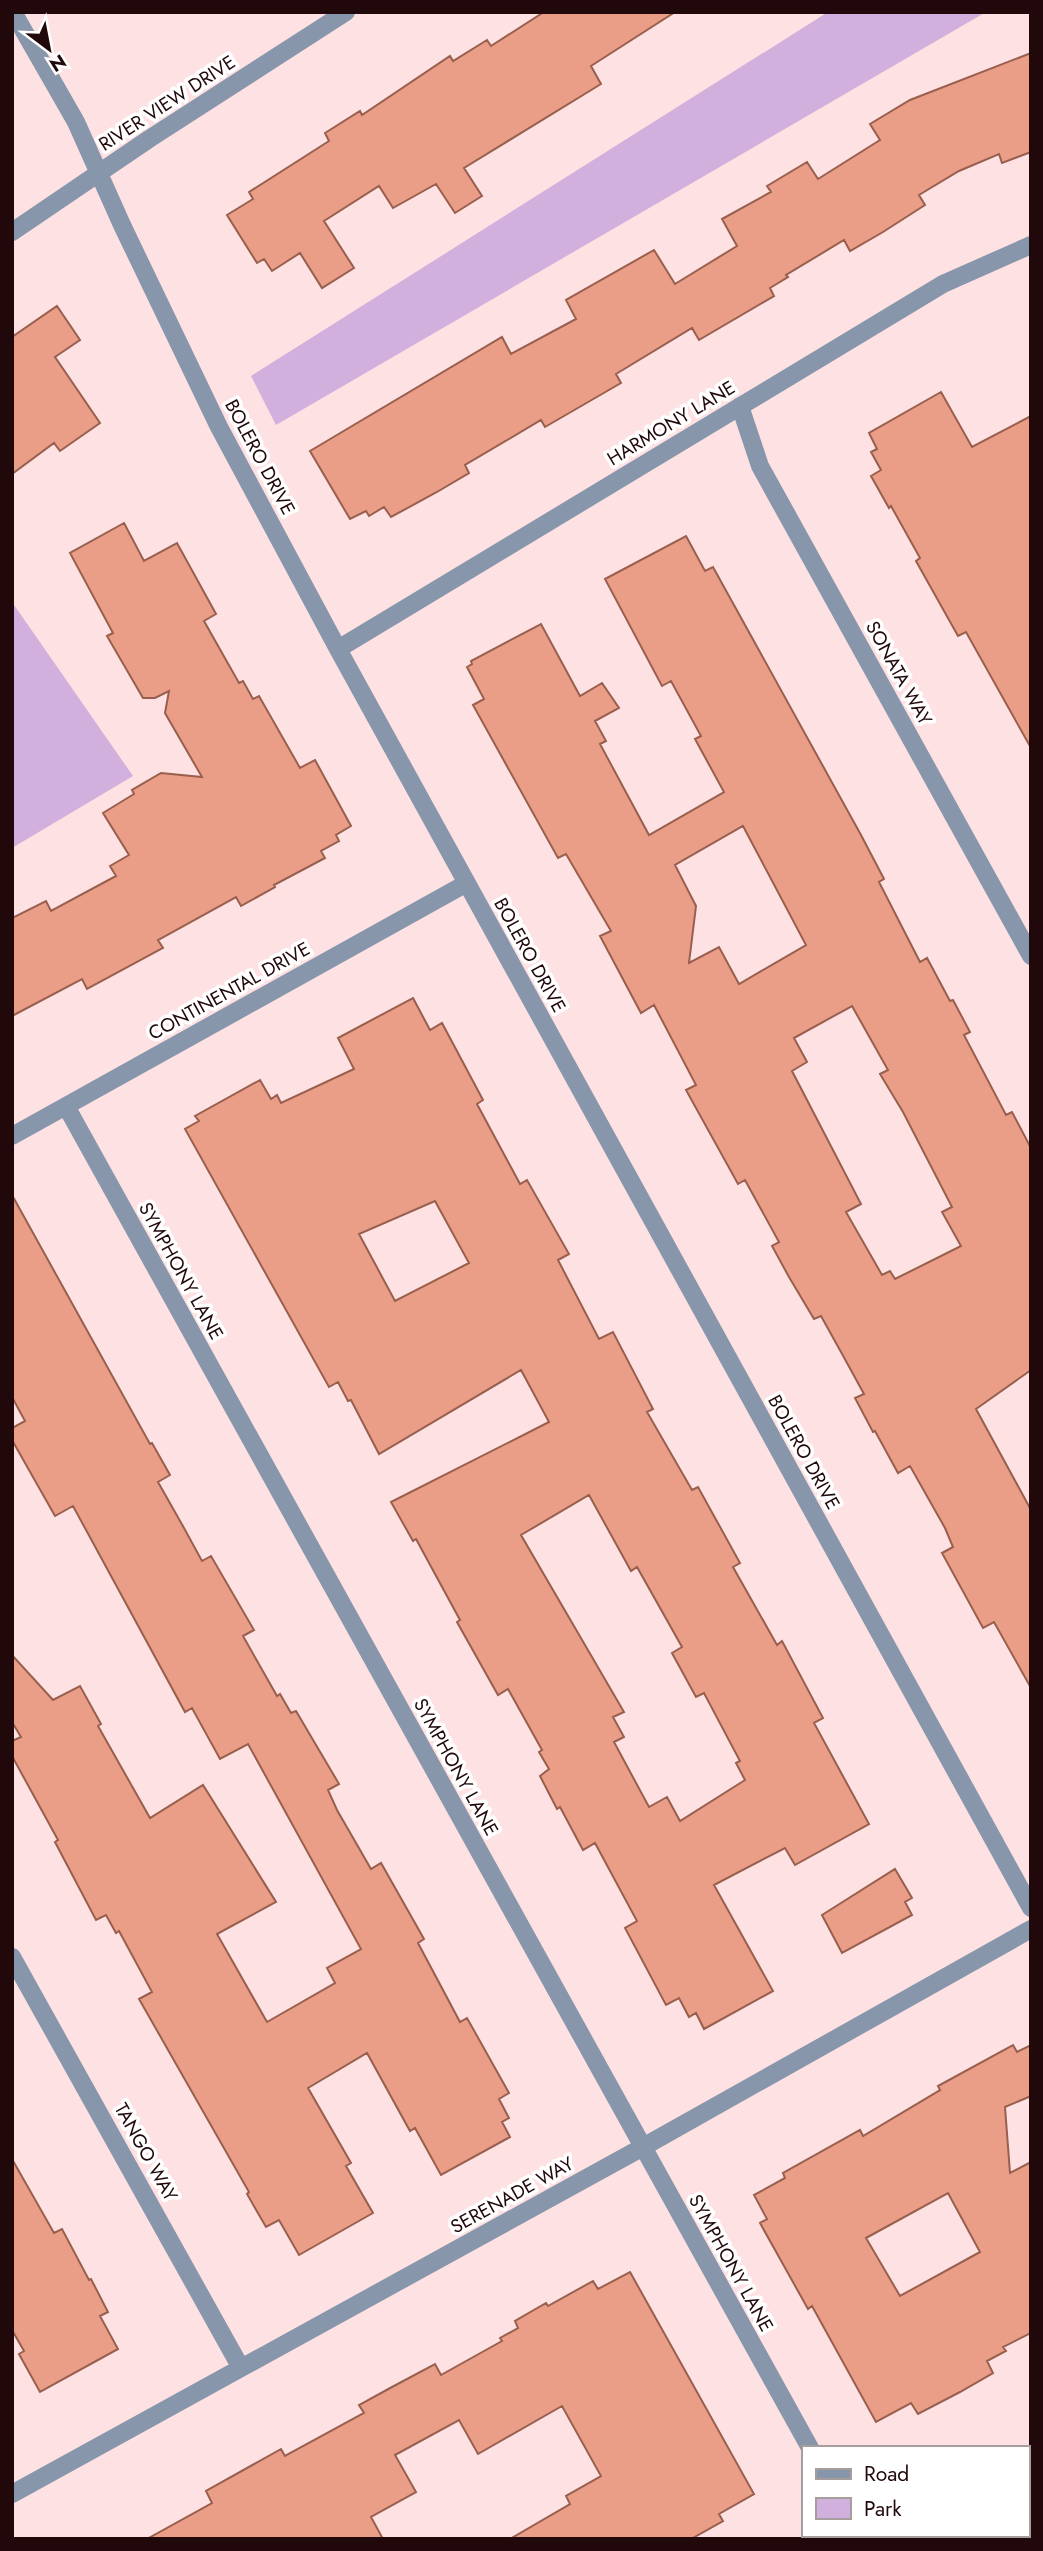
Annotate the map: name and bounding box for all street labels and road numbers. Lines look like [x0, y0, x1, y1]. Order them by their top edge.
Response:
street label: RIVER VIEW DRIVE [93, 49, 241, 157]
street label: HARMONY LANE [602, 374, 740, 472]
street label: BOLERO DRIVE [218, 395, 302, 519]
street label: SONATA WAY [859, 616, 939, 730]
street label: BOLERO DRIVE [487, 893, 573, 1017]
street label: CONTINENTAL DRIVE [143, 935, 315, 1047]
street label: SYMPHONY LANE [132, 1197, 230, 1345]
street label: BOLERO DRIVE [761, 1390, 847, 1514]
street label: SYMPHONY LANE [407, 1693, 505, 1841]
street label: TANGO WAY [108, 2098, 184, 2206]
street label: SERENADE WAY [446, 2150, 579, 2240]
street label: SYMPHONY LANE [682, 2189, 780, 2337]

